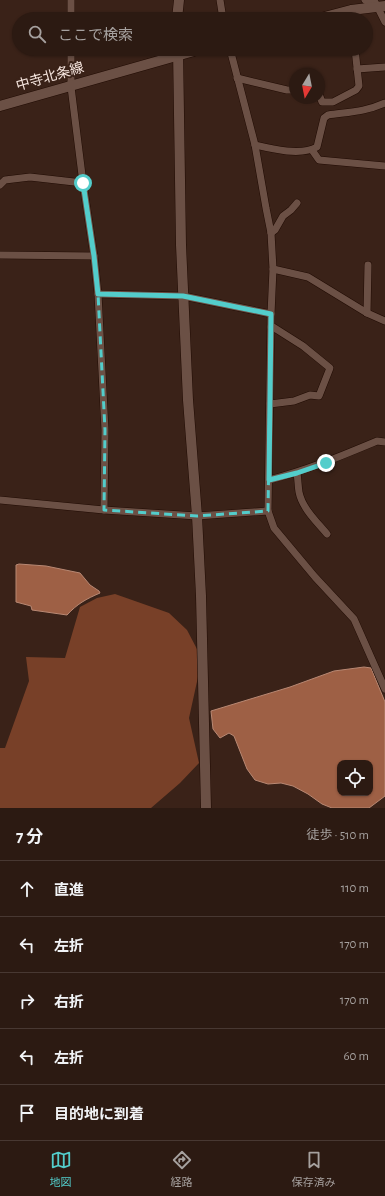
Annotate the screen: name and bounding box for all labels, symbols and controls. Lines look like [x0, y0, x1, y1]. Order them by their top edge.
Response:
search box [12, 12, 373, 56]
icon: search [26, 23, 48, 45]
text: ここで検索 [58, 28, 133, 43]
street label: 中寺北条線 [14, 59, 86, 93]
north arrow [289, 68, 325, 104]
route start [74, 174, 92, 192]
route end [317, 454, 335, 472]
map controls [337, 760, 373, 796]
button: locate [337, 760, 373, 796]
text: 7 分 [16, 828, 43, 845]
text: 徒歩 · 510 m [306, 829, 369, 842]
icon: ahead [16, 878, 38, 900]
text: 110 m [341, 882, 369, 895]
text: 直進 [54, 883, 84, 898]
icon: left [16, 934, 38, 956]
text: 170 m [340, 938, 369, 951]
text: 左折 [54, 939, 84, 954]
icon: right [16, 990, 38, 1012]
text: 170 m [340, 994, 369, 1007]
text: 右折 [54, 995, 84, 1010]
icon: left [16, 1046, 38, 1068]
text: 60 m [343, 1050, 369, 1063]
text: 左折 [54, 1051, 84, 1066]
icon: arrive [16, 1102, 38, 1124]
text: 目的地に到着 [54, 1107, 144, 1122]
tab: 地図 [50, 1149, 72, 1189]
tab: 経路 [171, 1149, 193, 1189]
tab: 保存済み [292, 1149, 336, 1189]

